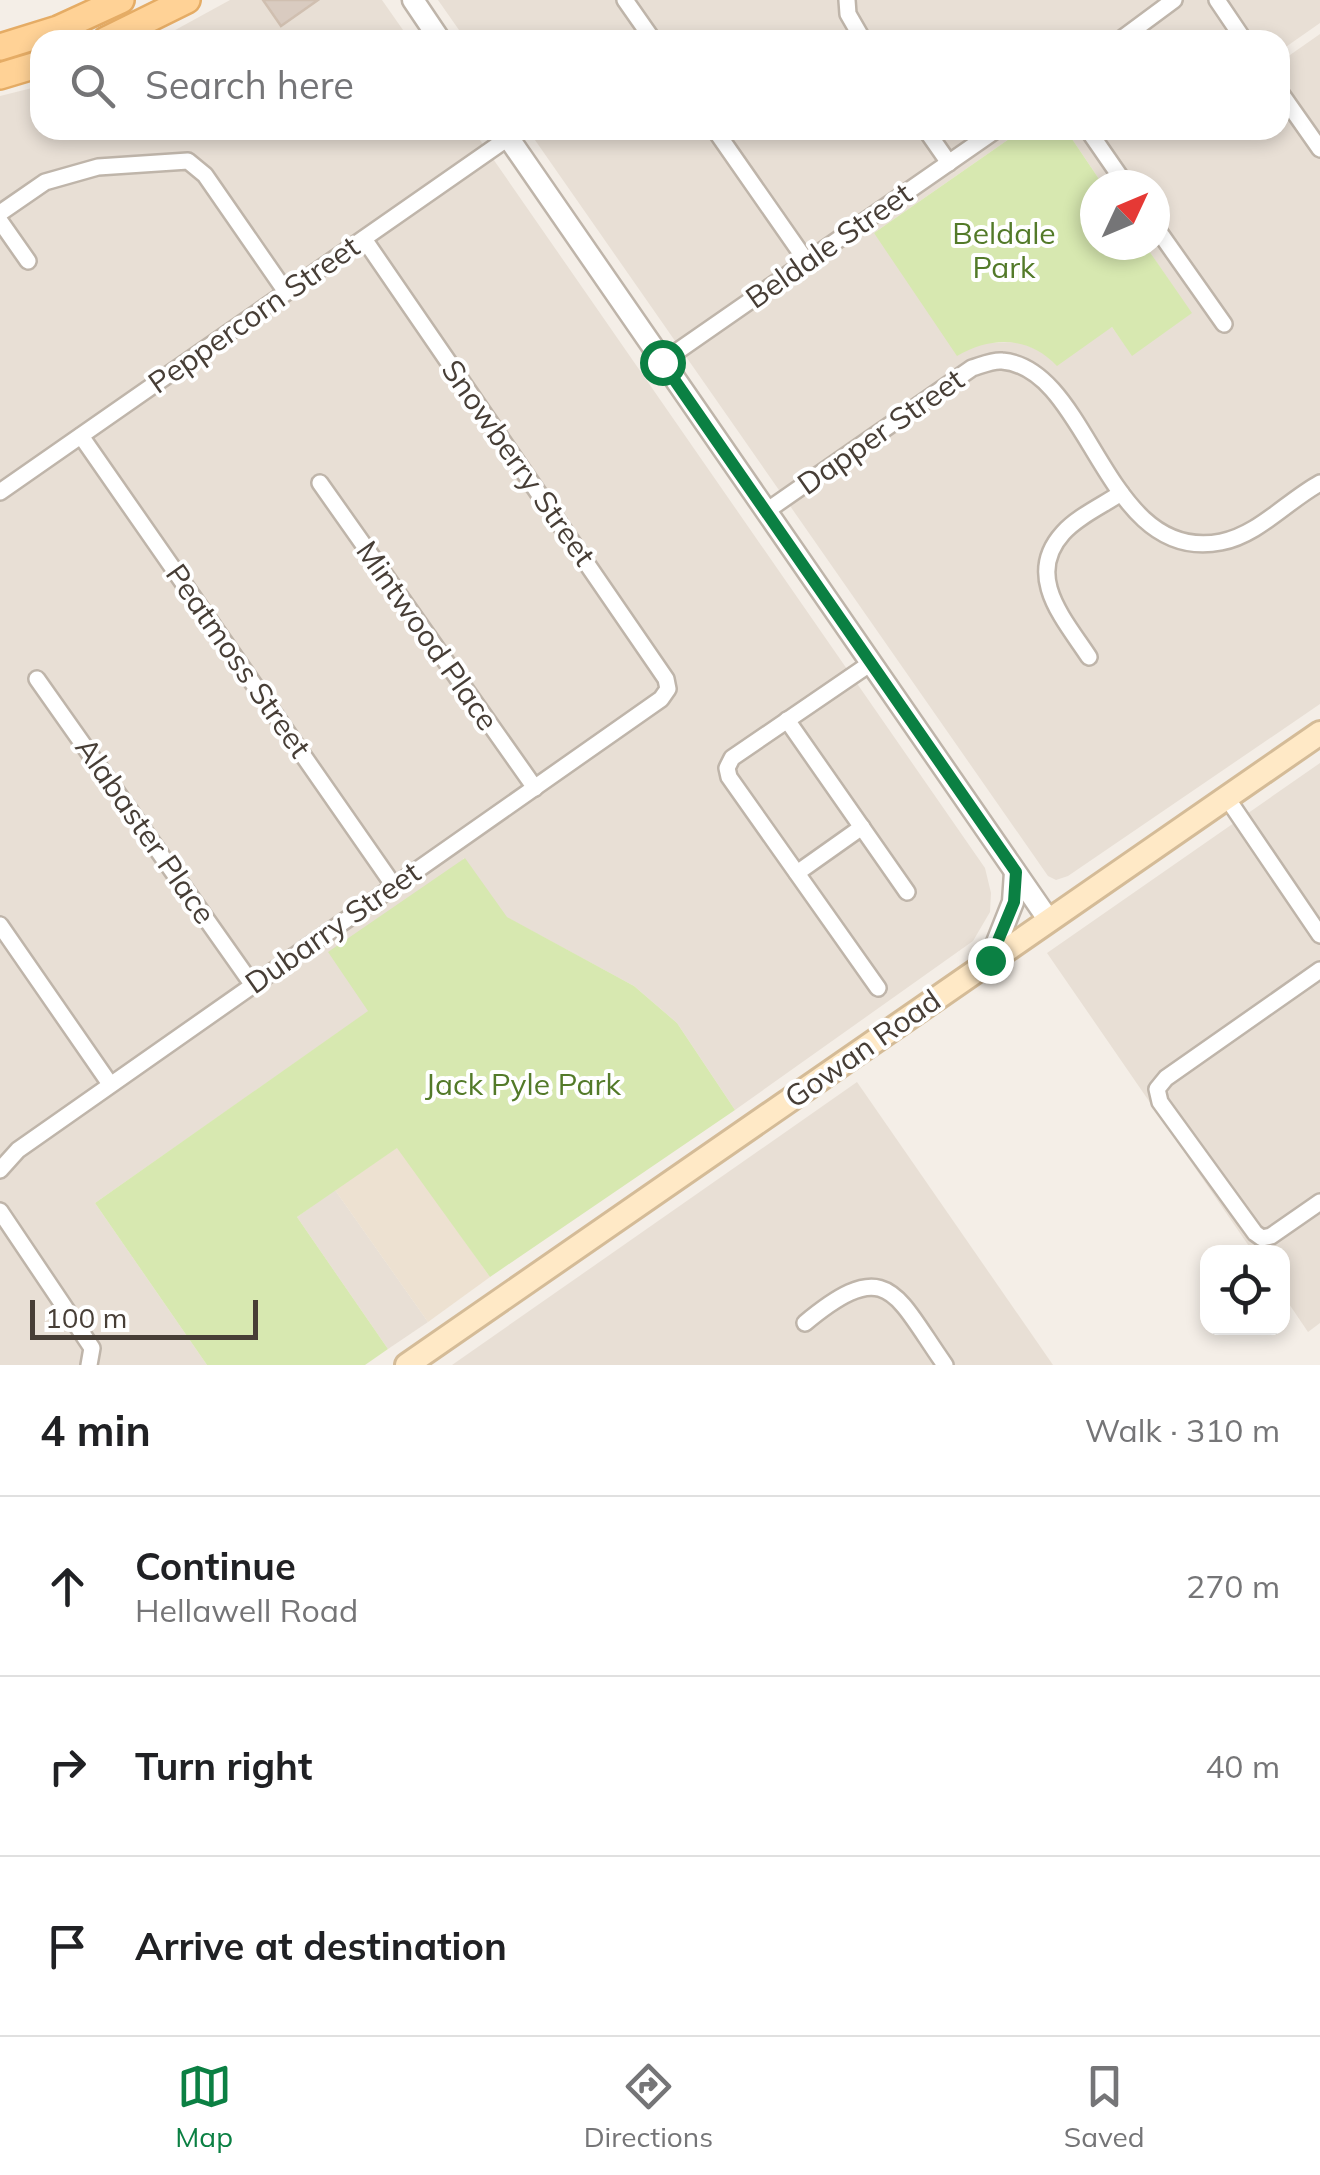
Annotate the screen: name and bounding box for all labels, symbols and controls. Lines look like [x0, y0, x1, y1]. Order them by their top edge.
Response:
search box [30, 30, 1290, 140]
icon: search [65, 58, 120, 113]
text: Search here [145, 61, 354, 109]
north arrow [1080, 170, 1170, 260]
street label: Beldale Street [738, 174, 919, 316]
park label: Beldale Park [952, 214, 1056, 286]
street label: Peppercorn Street [140, 227, 366, 401]
route start [640, 340, 686, 386]
street label: Snowberry Street [434, 352, 604, 573]
street label: Dapper Street [790, 360, 971, 503]
street label: Mintwood Place [348, 533, 507, 738]
street label: Peatmoss Street [158, 556, 320, 765]
street label: Alabaster Place [67, 730, 224, 931]
street label: Dubarry Street [238, 853, 427, 1002]
route end [968, 938, 1014, 984]
street label: Gowan Road [777, 981, 948, 1116]
park label: Jack Pyle Park [425, 1065, 621, 1103]
map controls [1200, 1245, 1290, 1335]
button: locate [1200, 1245, 1290, 1335]
scale bar [30, 1295, 258, 1340]
text: 100 m [45, 1300, 127, 1335]
text: 4 min [40, 1404, 151, 1457]
text: Walk · 310 m [1085, 1410, 1280, 1450]
text: Continue [135, 1542, 296, 1590]
icon: ahead [40, 1559, 95, 1614]
text: 270 m [1186, 1566, 1280, 1606]
text: Hellawell Road [135, 1590, 358, 1630]
icon: right [40, 1739, 95, 1794]
text: Turn right [135, 1742, 312, 1790]
text: 40 m [1205, 1746, 1280, 1786]
icon: arrive [40, 1919, 95, 1974]
text: Arrive at destination [135, 1922, 507, 1970]
tab: Map [175, 2059, 233, 2154]
tab: Directions [584, 2059, 713, 2154]
tab: Saved [1064, 2059, 1145, 2154]

